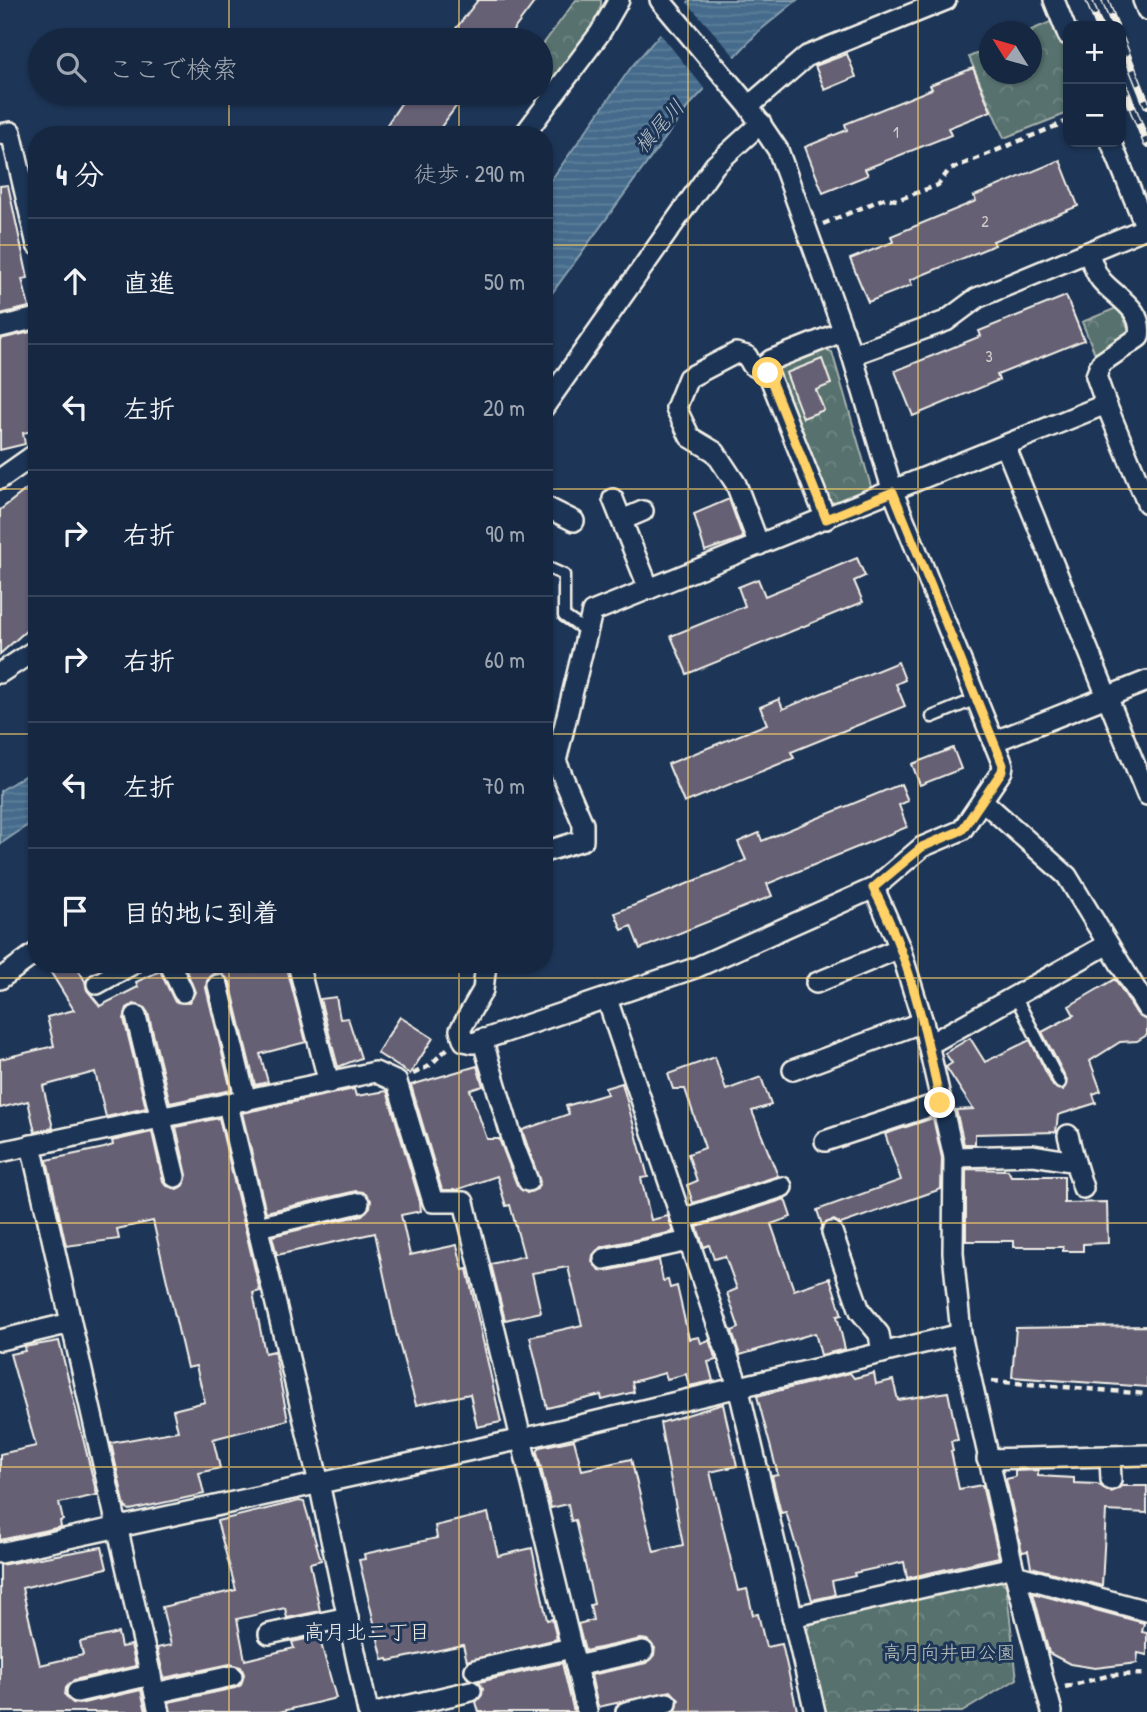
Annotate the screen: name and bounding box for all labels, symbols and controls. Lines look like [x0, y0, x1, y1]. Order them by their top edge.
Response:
north arrow [979, 21, 1042, 84]
map controls [1063, 21, 1126, 147]
button: + [1063, 21, 1126, 84]
search box [28, 28, 553, 105]
icon: search [52, 48, 90, 86]
text: ここで検索 [108, 51, 238, 86]
button: − [1063, 84, 1126, 147]
water label: 槇尾川 [627, 93, 691, 159]
house number: 1 [893, 121, 899, 143]
text: 4 分 [56, 154, 104, 194]
text: 徒歩 · 290 m [413, 158, 525, 189]
house number: 2 [981, 210, 989, 232]
icon: ahead [56, 262, 94, 300]
text: 直進 [123, 265, 175, 300]
text: 50 m [484, 266, 525, 297]
house number: 3 [985, 345, 993, 367]
route start [752, 357, 783, 388]
icon: left [56, 388, 94, 426]
text: 左折 [123, 391, 175, 426]
text: 20 m [483, 392, 525, 423]
icon: right [56, 514, 94, 552]
text: 右折 [123, 517, 175, 552]
text: 90 m [485, 518, 525, 549]
icon: right [56, 640, 94, 678]
text: 右折 [123, 643, 175, 678]
text: 60 m [485, 644, 525, 675]
icon: left [56, 766, 94, 804]
text: 左折 [123, 769, 175, 804]
text: 70 m [482, 770, 525, 801]
icon: arrive [56, 892, 94, 930]
text: 目的地に到着 [123, 895, 279, 930]
route end [924, 1087, 955, 1118]
district label: 高月北二丁目 [304, 1617, 430, 1646]
park label: 高月向井田公園 [882, 1639, 1016, 1665]

